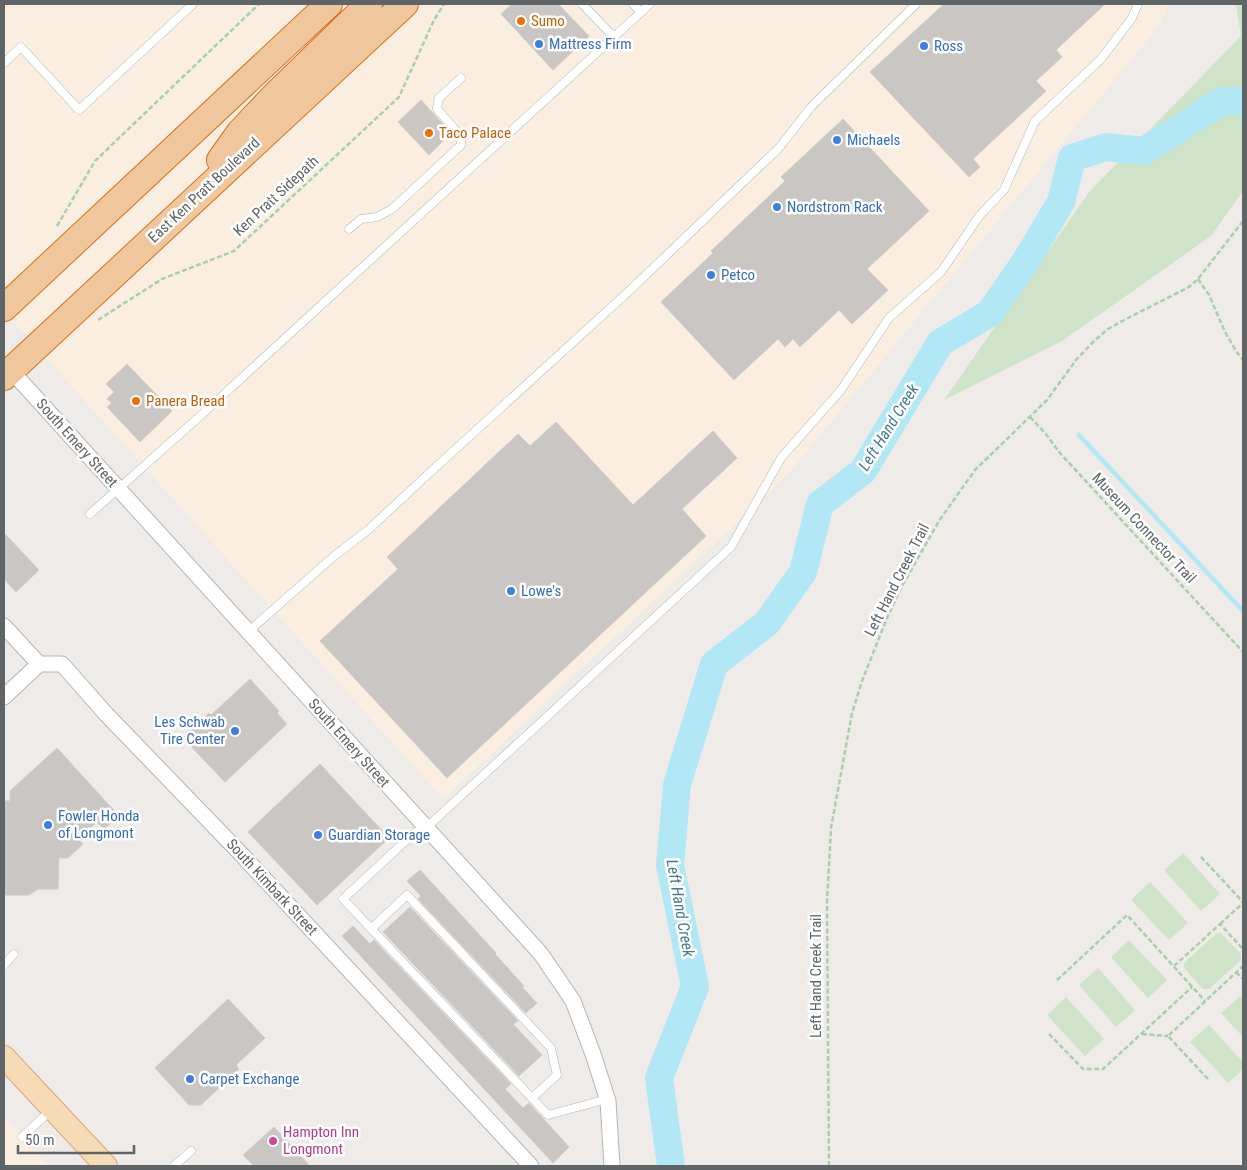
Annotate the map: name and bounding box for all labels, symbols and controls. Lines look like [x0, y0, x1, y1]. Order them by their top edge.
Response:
place label: Sumo [531, 12, 565, 30]
marker: Sumo [515, 15, 527, 27]
place label: Mattress Firm [549, 35, 632, 53]
place label: Ross [934, 37, 963, 55]
marker: Mattress Firm [533, 38, 545, 50]
marker: Ross [918, 40, 930, 52]
place label: Taco Palace [439, 124, 511, 142]
marker: Taco Palace [423, 127, 435, 139]
place label: Michaels [847, 131, 901, 149]
street label: East Ken Pratt Boulevard [145, 134, 263, 246]
marker: Michaels [831, 134, 843, 146]
street label: Ken Pratt Sidepath [230, 152, 322, 240]
place label: Nordstrom Rack [787, 198, 883, 216]
marker: Nordstrom Rack [771, 201, 783, 213]
place label: Petco [721, 266, 755, 284]
marker: Petco [705, 269, 717, 281]
water label: Left Hand Creek [854, 380, 923, 474]
place label: Panera Bread [146, 392, 225, 410]
street label: South Emery Street [33, 395, 121, 491]
marker: Panera Bread [130, 395, 142, 407]
street label: Museum Connector Trail [1088, 469, 1200, 587]
street label: Left Hand Creek Trail [861, 521, 933, 639]
place label: Lowe's [521, 582, 561, 600]
marker: Lowe's [505, 585, 517, 597]
street label: South Emery Street [305, 695, 393, 791]
place label: Les Schwab Tire Center [154, 713, 225, 748]
marker: Les Schwab Tire Center [229, 725, 241, 737]
place label: Fowler Honda of Longmont [58, 807, 140, 842]
marker: Fowler Honda of Longmont [42, 819, 54, 831]
place label: Guardian Storage [328, 826, 430, 844]
marker: Guardian Storage [312, 829, 324, 841]
street label: South Kimbark Street [223, 835, 321, 939]
water label: Left Hand Creek [663, 858, 699, 959]
street label: Left Hand Creek Trail [807, 914, 825, 1038]
place label: Carpet Exchange [200, 1070, 300, 1088]
marker: Carpet Exchange [184, 1073, 196, 1085]
scale bar [18, 1122, 134, 1154]
place label: Hampton Inn Longmont [283, 1123, 359, 1158]
text: 50 m [25, 1131, 55, 1149]
marker: Hampton Inn Longmont [267, 1135, 279, 1147]

